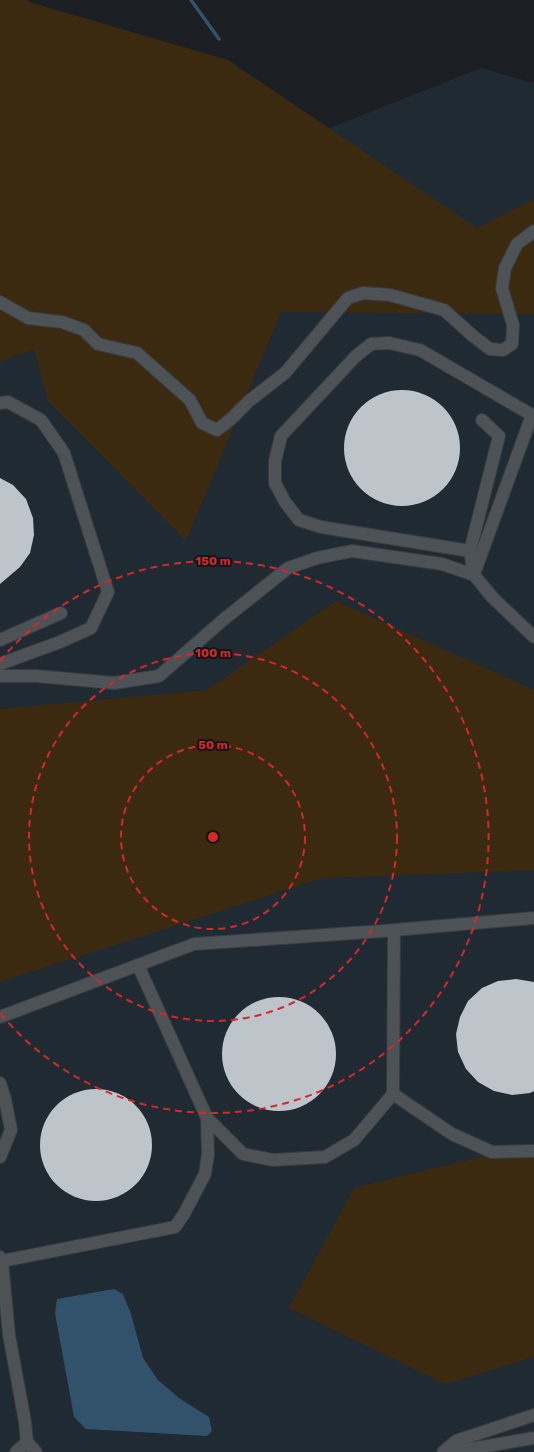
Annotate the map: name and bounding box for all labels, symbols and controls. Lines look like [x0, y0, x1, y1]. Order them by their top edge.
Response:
text: 150 m [195, 554, 231, 568]
text: 100 m [195, 646, 231, 660]
text: 50 m [198, 738, 228, 752]
centre of rings [206, 830, 220, 844]

